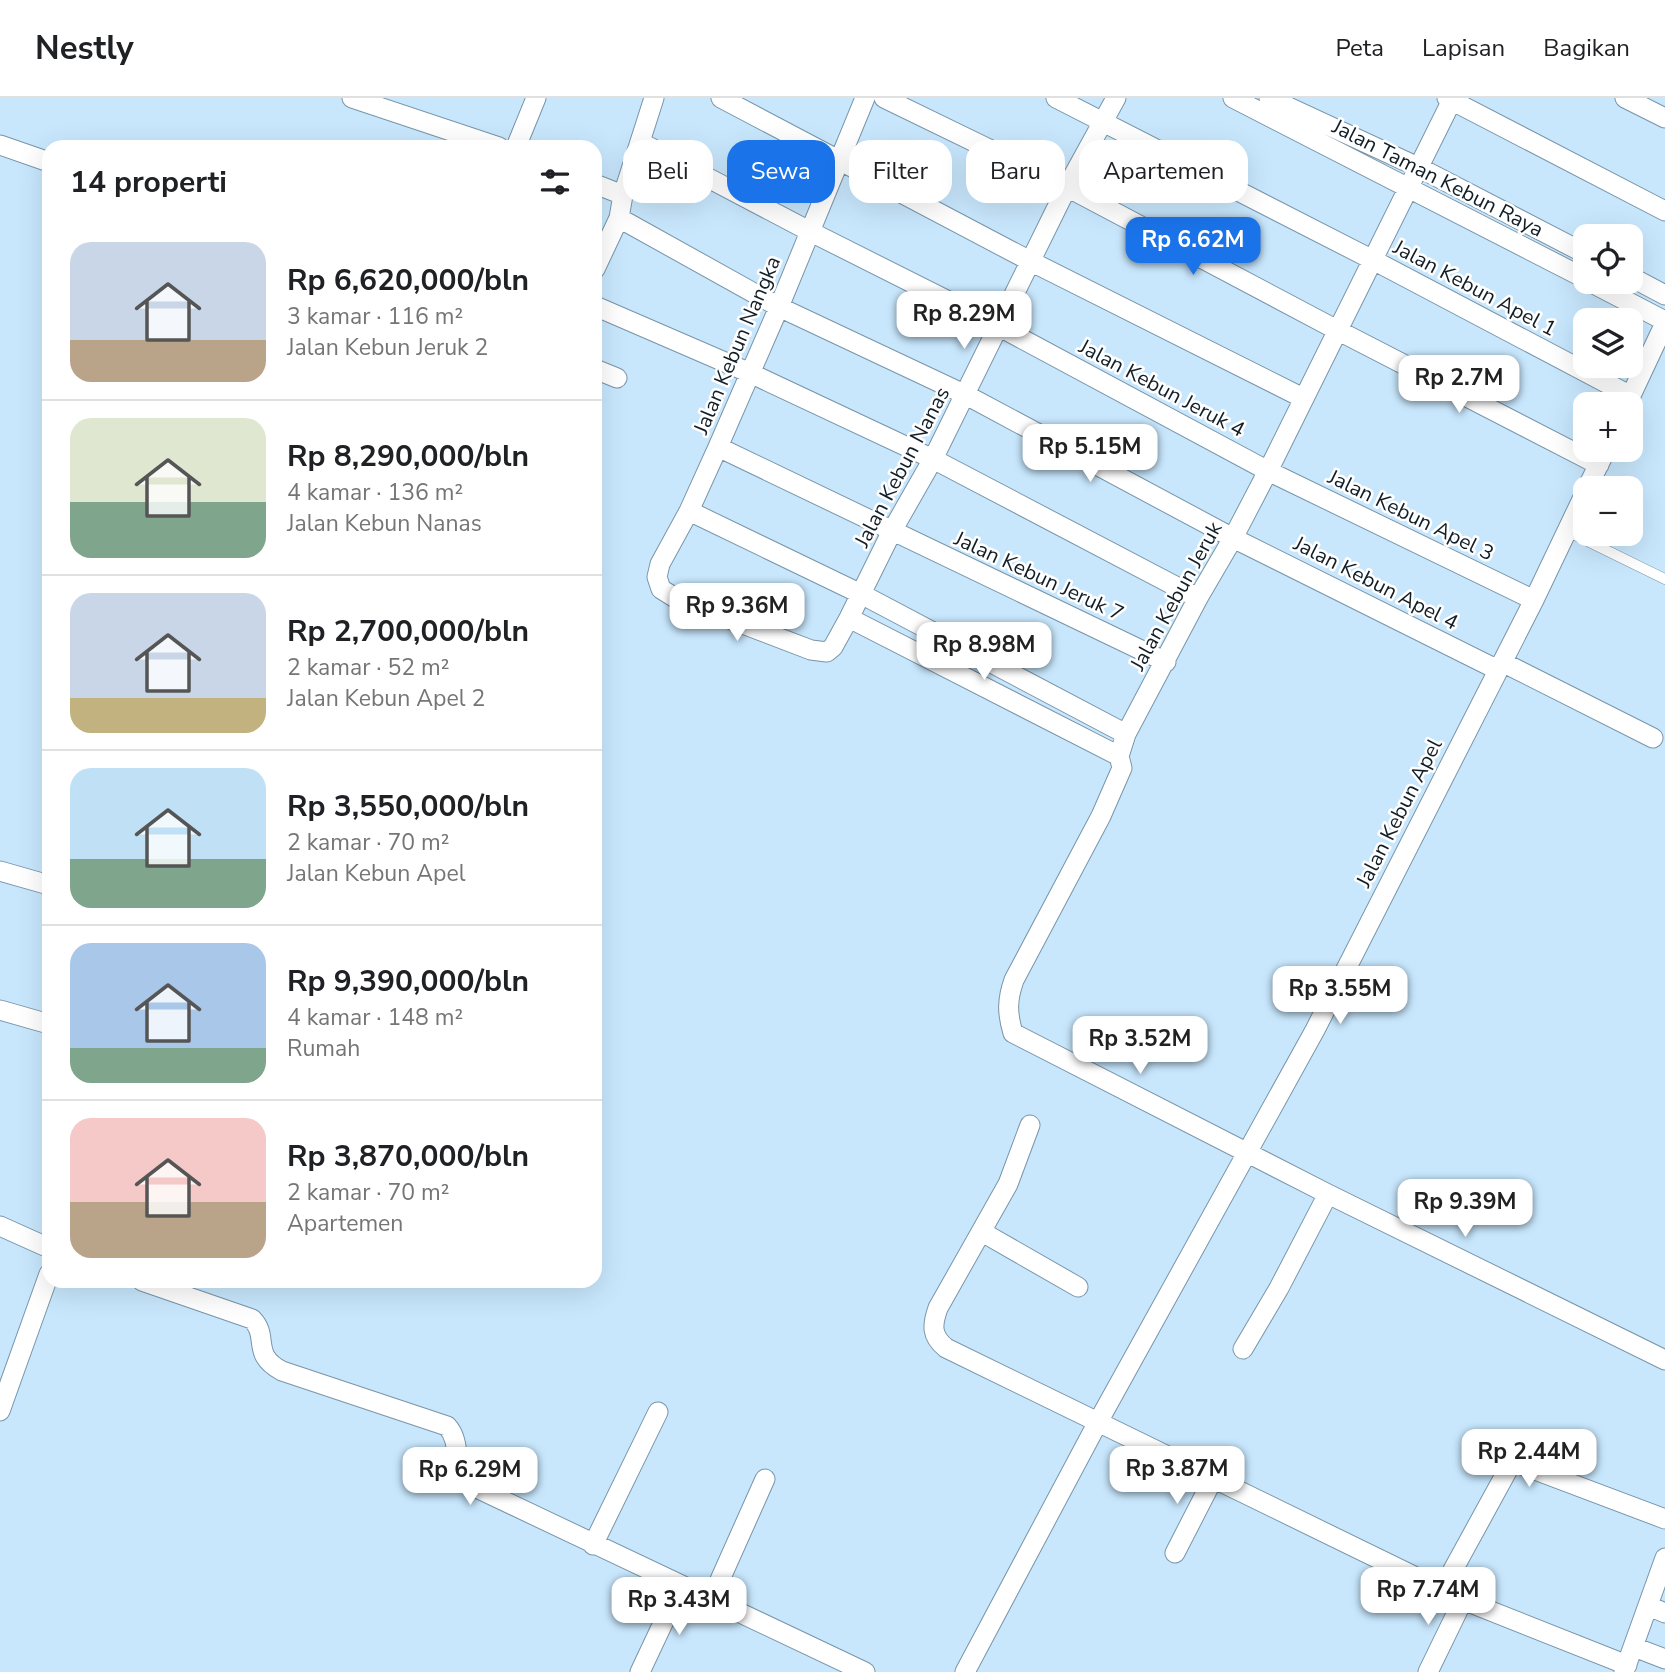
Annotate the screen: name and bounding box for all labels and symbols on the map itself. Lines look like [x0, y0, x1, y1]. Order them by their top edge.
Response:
street label: Jalan Taman Kebun Raya [1327, 112, 1548, 243]
pin: Rp 6.62M [1121, 218, 1265, 277]
street label: Jalan Kebun Apel 1 [1388, 233, 1561, 343]
street label: Jalan Kebun Nangka [687, 252, 787, 439]
pin: Rp 8.29M [892, 292, 1036, 351]
street label: Jalan Kebun Jeruk 4 [1073, 332, 1250, 444]
pin: Rp 2.7M [1394, 356, 1524, 415]
street label: Jalan Kebun Nanas [847, 382, 956, 553]
pin: Rp 5.15M [1018, 424, 1162, 484]
street label: Jalan Kebun Apel 3 [1323, 462, 1498, 567]
street label: Jalan Kebun Jeruk [1123, 516, 1229, 676]
street label: Jalan Kebun Jeruk 7 [949, 524, 1128, 628]
street label: Jalan Kebun Apel 4 [1288, 529, 1463, 637]
pin: Rp 9.36M [665, 584, 809, 643]
pin: Rp 8.98M [912, 622, 1056, 682]
street label: Jalan Kebun Apel [1349, 733, 1449, 893]
pin: Rp 3.55M [1268, 967, 1412, 1026]
pin: Rp 3.52M [1068, 1016, 1212, 1076]
pin: Rp 9.39M [1393, 1180, 1537, 1239]
pin: Rp 2.44M [1457, 1430, 1601, 1489]
pin: Rp 3.87M [1105, 1446, 1249, 1506]
pin: Rp 6.29M [398, 1448, 542, 1507]
pin: Rp 7.74M [1356, 1568, 1500, 1627]
pin: Rp 3.43M [607, 1578, 751, 1637]

